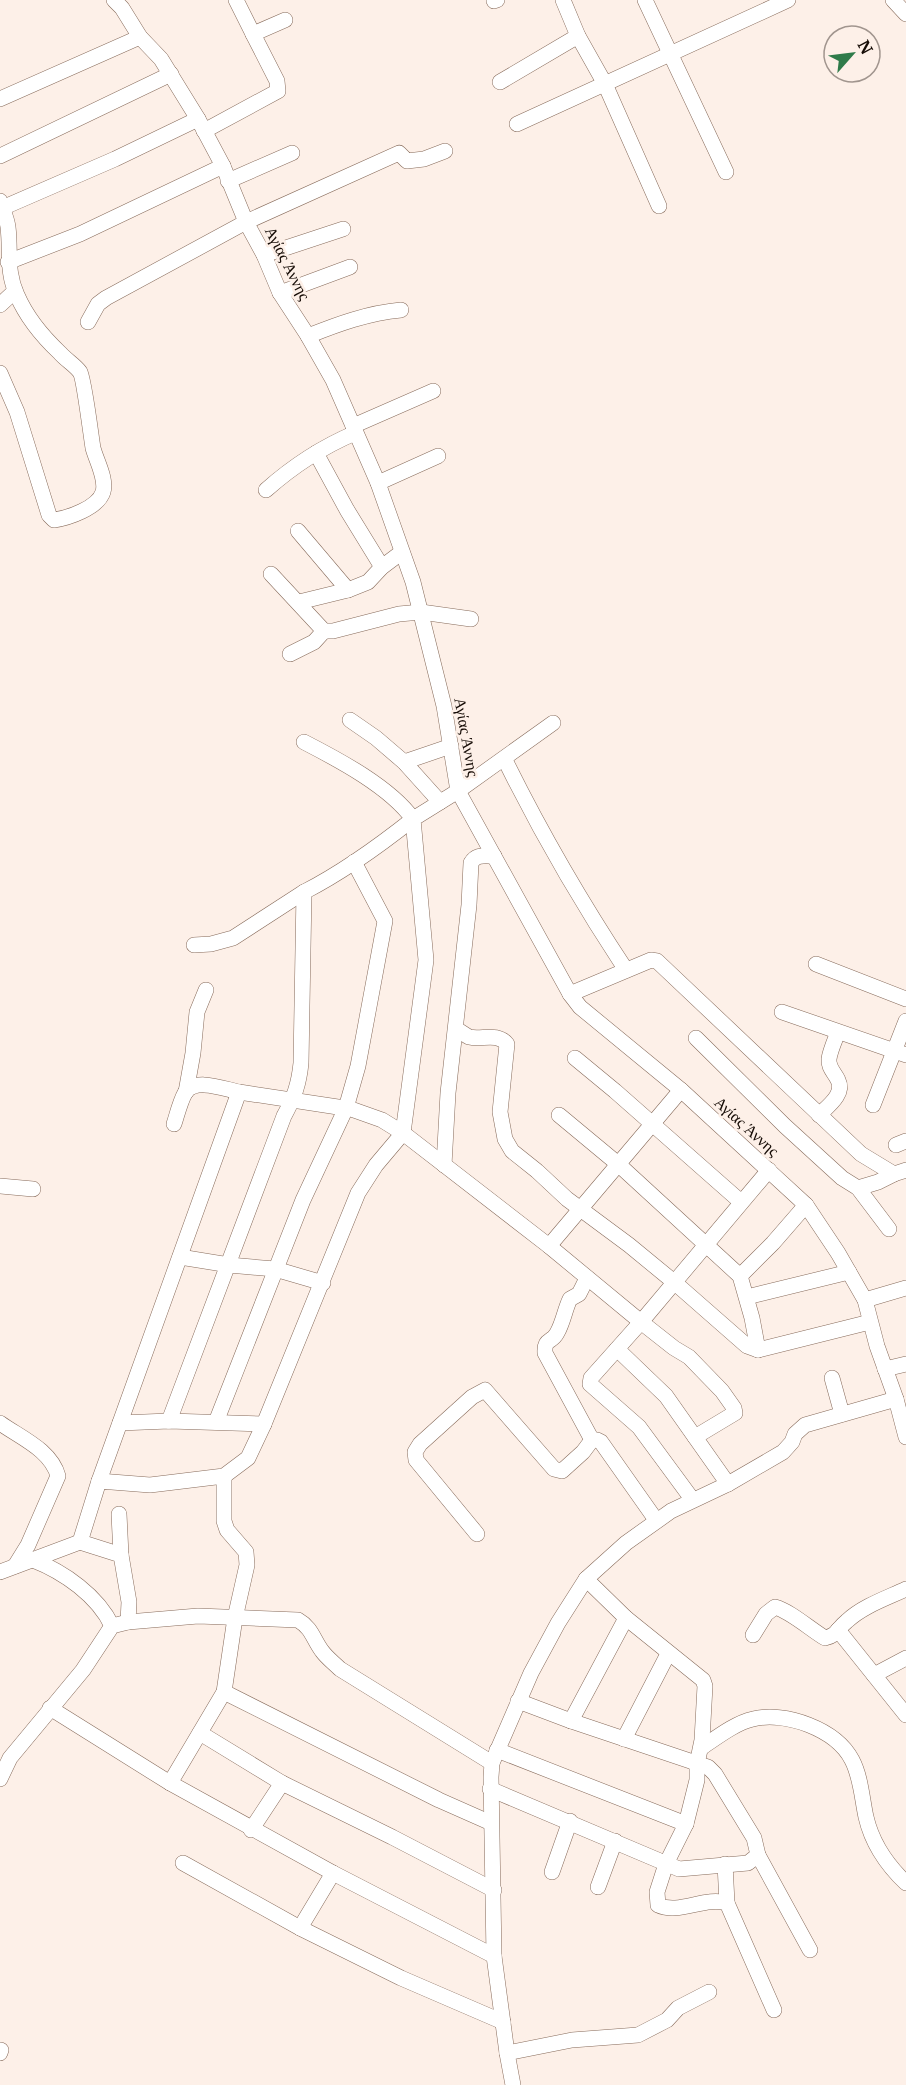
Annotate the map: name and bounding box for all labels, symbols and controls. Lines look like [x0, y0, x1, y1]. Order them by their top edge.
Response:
north arrow [822, 24, 882, 84]
text: N [853, 37, 877, 58]
street label: Αγίας Άννης [261, 223, 315, 304]
street label: Αγίας Άννης [450, 696, 484, 779]
street label: Αγίας Άννης [711, 1092, 784, 1161]

